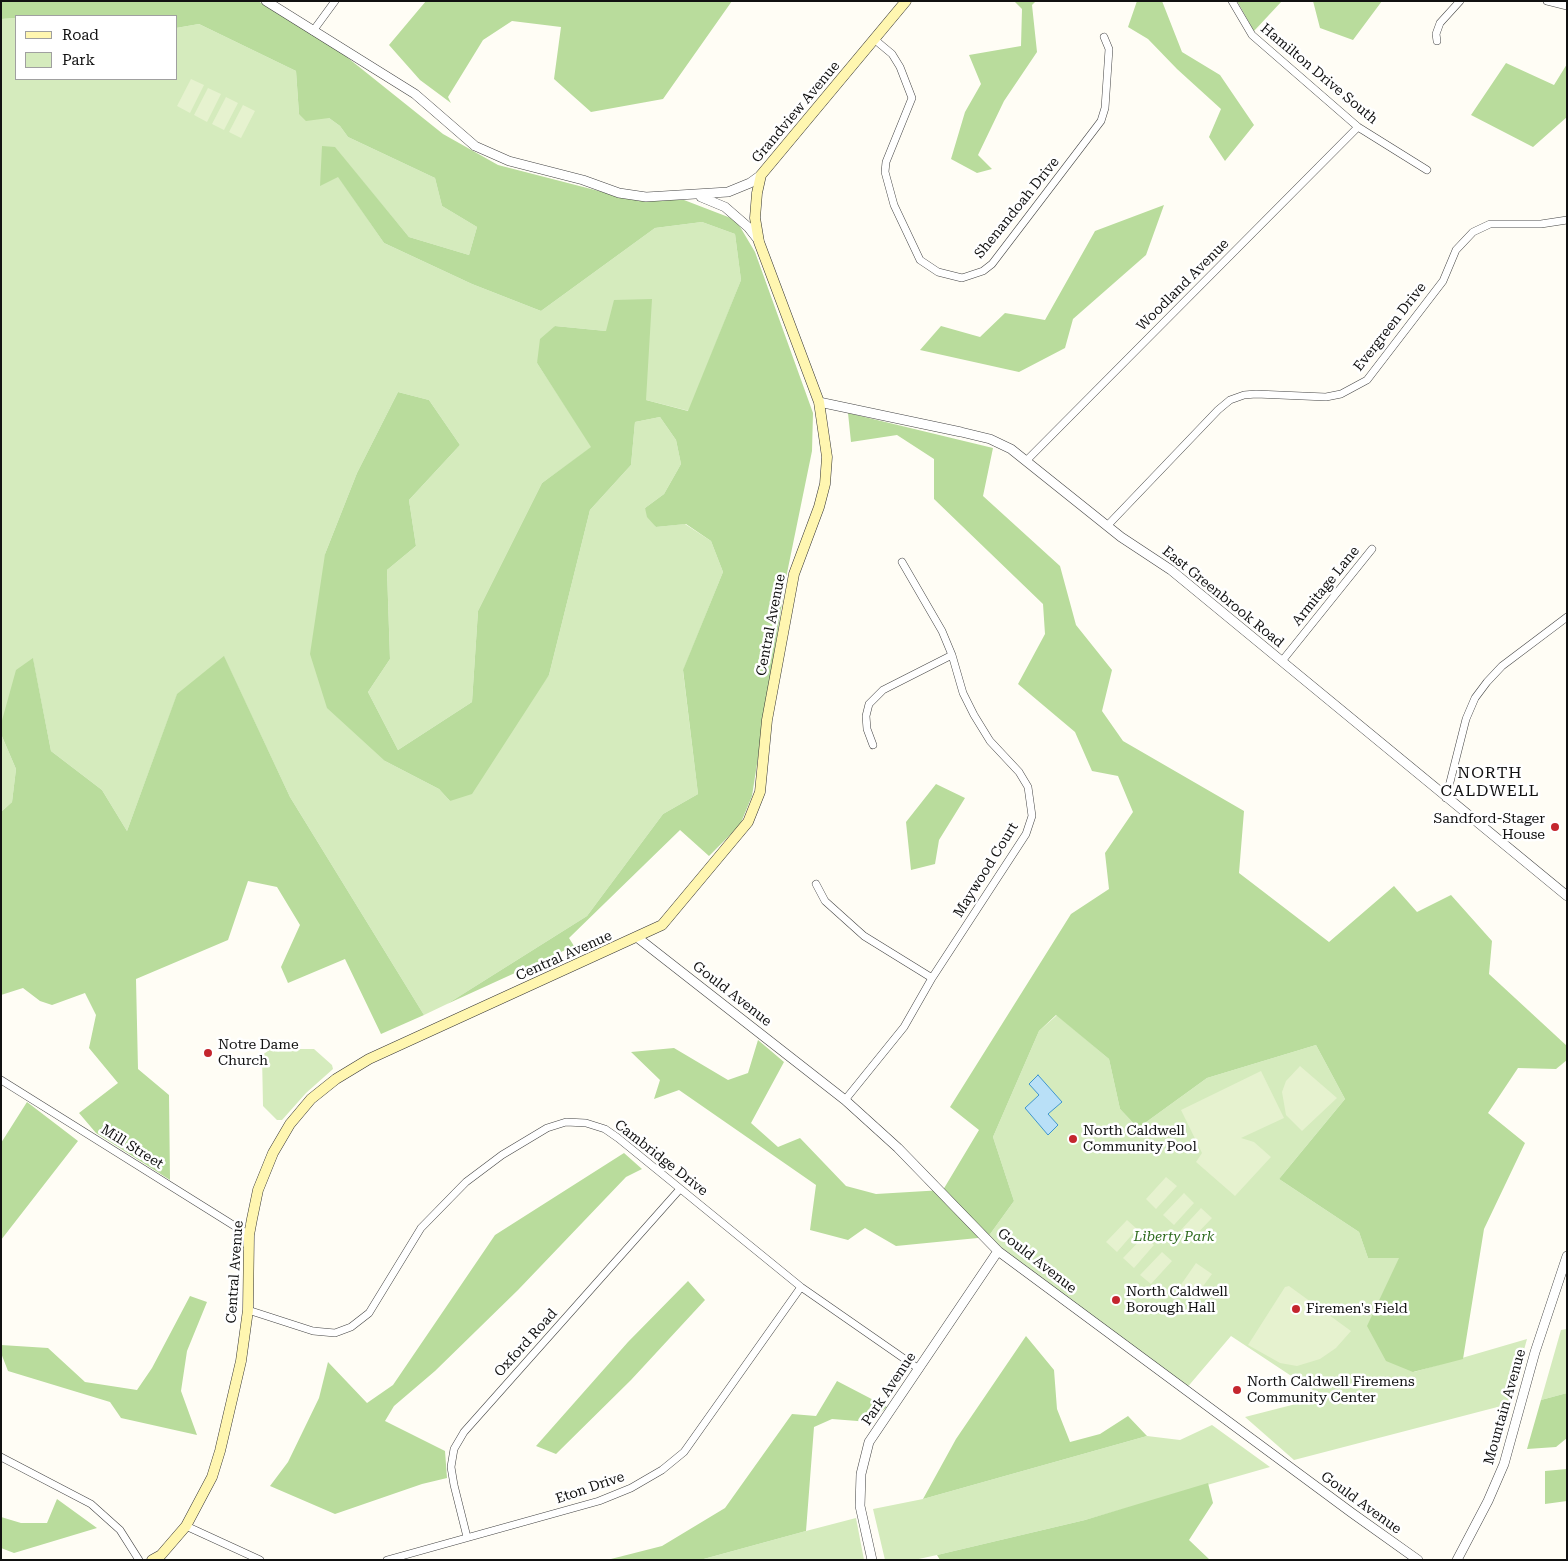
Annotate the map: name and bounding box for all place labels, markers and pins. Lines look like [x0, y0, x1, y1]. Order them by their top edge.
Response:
place label: Sandford-Stager House [1433, 811, 1545, 844]
marker: Sandford-Stager House [1549, 821, 1561, 833]
place label: Notre Dame Church [218, 1037, 299, 1070]
marker: Notre Dame Church [202, 1047, 214, 1059]
place label: North Caldwell Community Pool [1083, 1123, 1197, 1156]
marker: North Caldwell Community Pool [1067, 1133, 1079, 1145]
place label: North Caldwell Borough Hall [1126, 1284, 1228, 1316]
marker: North Caldwell Borough Hall [1110, 1294, 1122, 1306]
place label: Firemen's Field [1306, 1301, 1408, 1317]
marker: Firemen's Field [1290, 1303, 1302, 1315]
place label: North Caldwell Firemens Community Center [1247, 1374, 1415, 1406]
marker: North Caldwell Firemens Community Center [1231, 1384, 1243, 1396]

